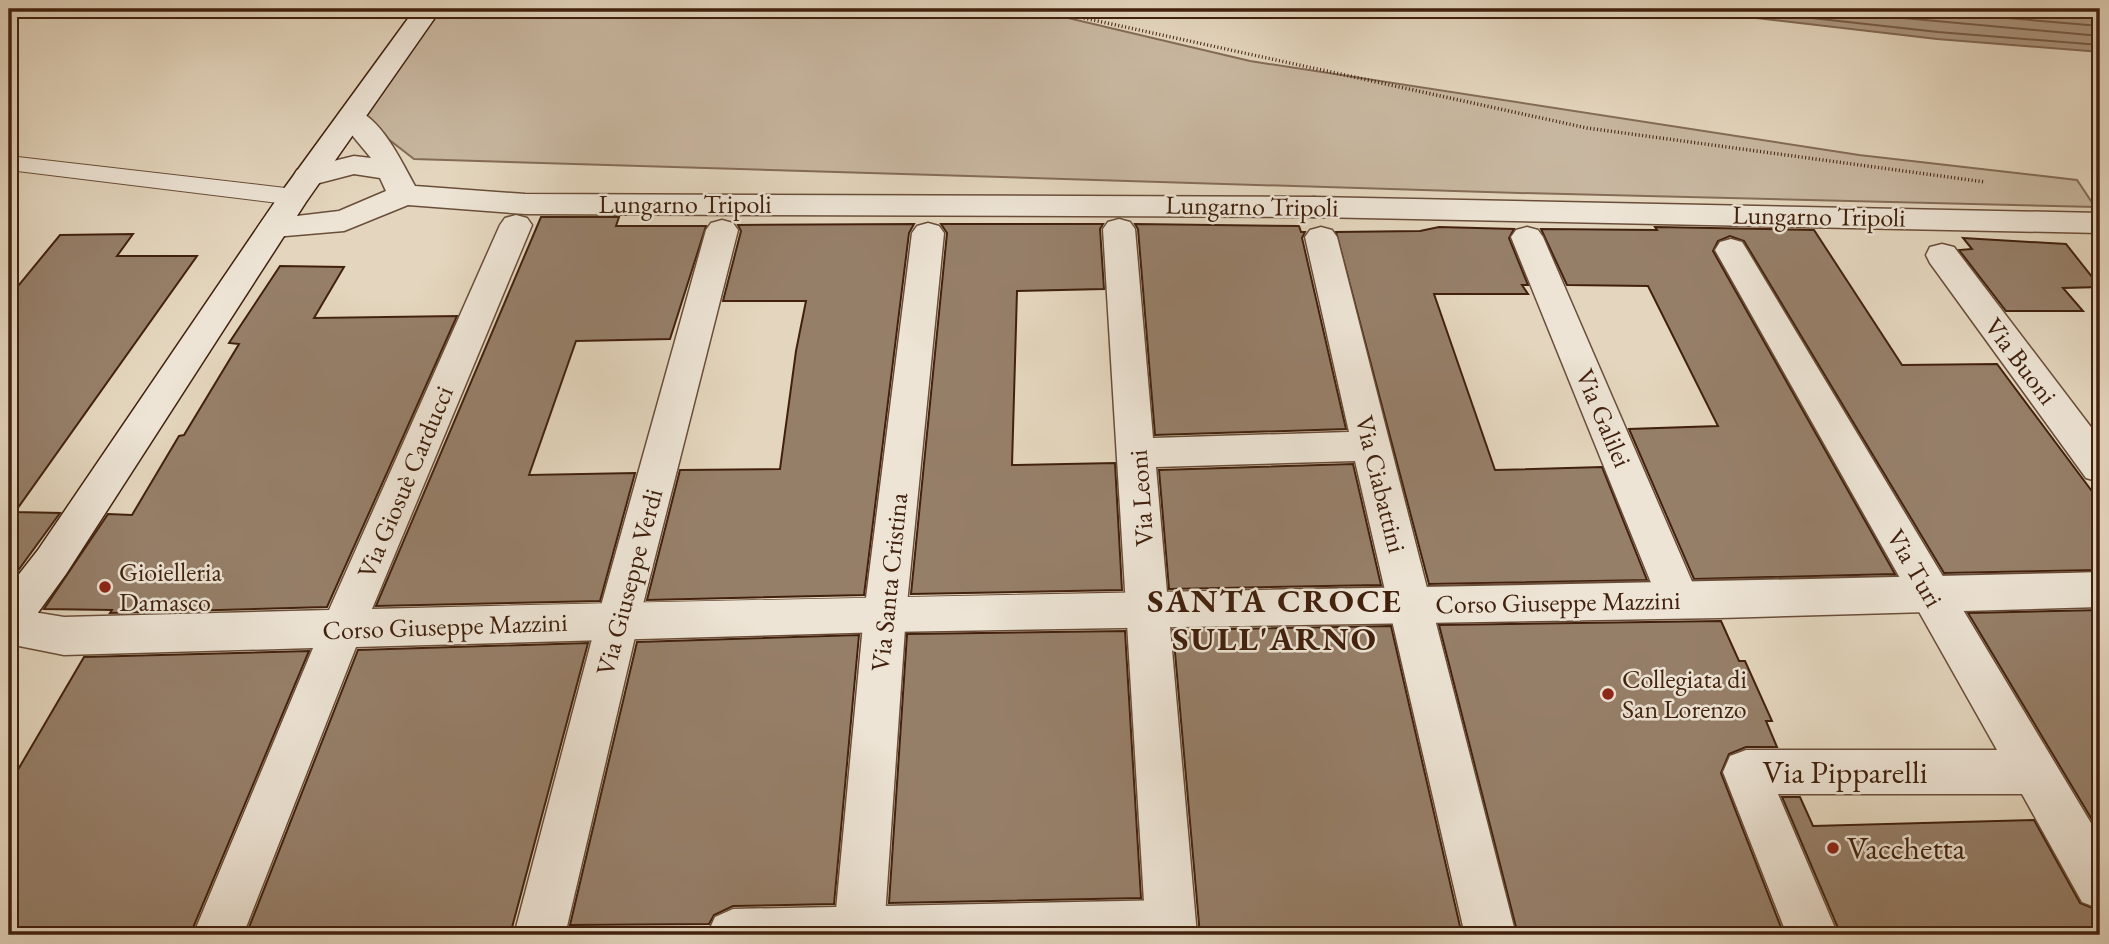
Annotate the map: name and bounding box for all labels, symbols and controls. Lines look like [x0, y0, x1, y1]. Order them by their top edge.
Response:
street label: Lungarno Tripoli [598, 187, 772, 221]
street label: Lungarno Tripoli [1165, 187, 1339, 225]
street label: Lungarno Tripoli [1732, 197, 1906, 235]
street label: Via Buoni [1977, 311, 2065, 411]
street label: Via Galilei [1568, 364, 1640, 472]
street label: Via Giosuè Carducci [349, 381, 461, 583]
street label: Via Ciabattini [1348, 412, 1414, 556]
street label: Via Leoni [1121, 448, 1161, 548]
street label: Via Giuseppe Verdi [588, 485, 670, 679]
street label: Via Santa Cristina [863, 490, 915, 673]
street label: Via Turi [1879, 523, 1951, 613]
place label: Gioielleria Damasco [119, 555, 222, 619]
marker: Gioielleria Damasco [97, 579, 113, 595]
district label: SANTA CROCE SULL'ARNO [1147, 579, 1403, 660]
street label: Corso Giuseppe Mazzini [1435, 583, 1681, 621]
street label: Corso Giuseppe Mazzini [322, 605, 568, 647]
place label: Collegiata di San Lorenzo [1622, 662, 1747, 726]
marker: Collegiata di San Lorenzo [1600, 686, 1616, 702]
street label: Via Pipparelli [1762, 751, 1928, 793]
place label: Vacchetta [1847, 827, 1966, 869]
marker: Vacchetta [1825, 840, 1841, 856]

